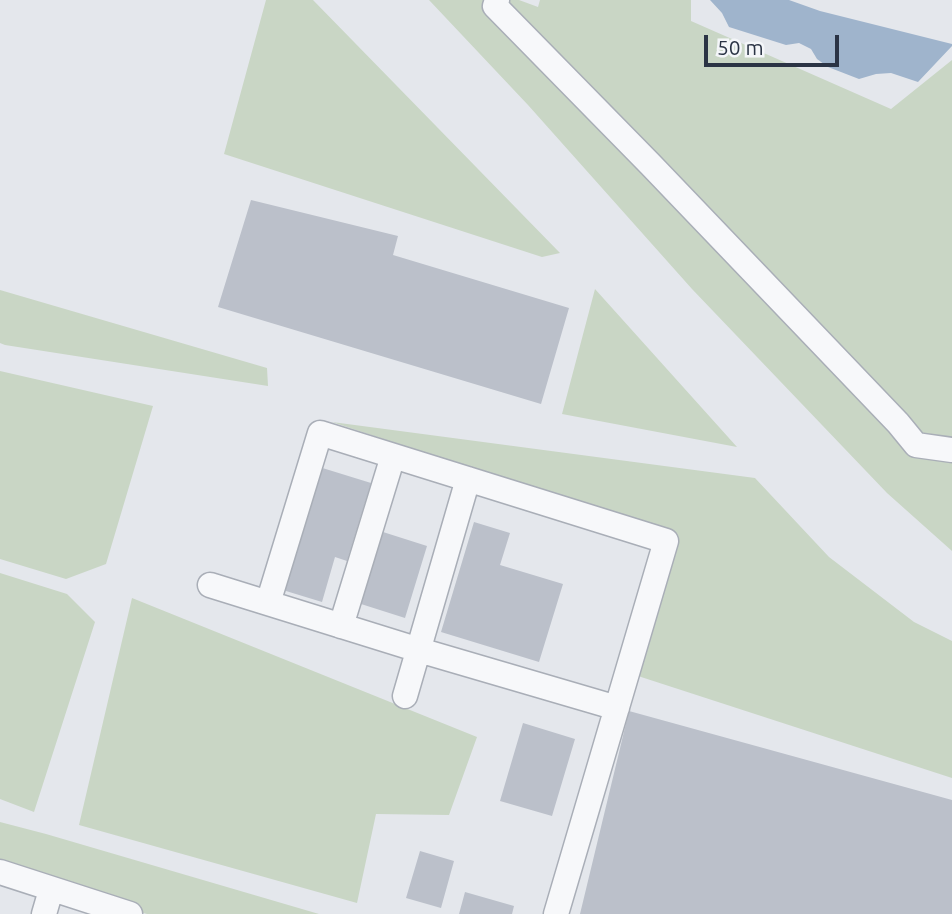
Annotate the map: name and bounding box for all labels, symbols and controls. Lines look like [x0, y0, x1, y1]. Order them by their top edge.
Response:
scale bar [707, 21, 842, 65]
text: 50 m [717, 35, 764, 59]

